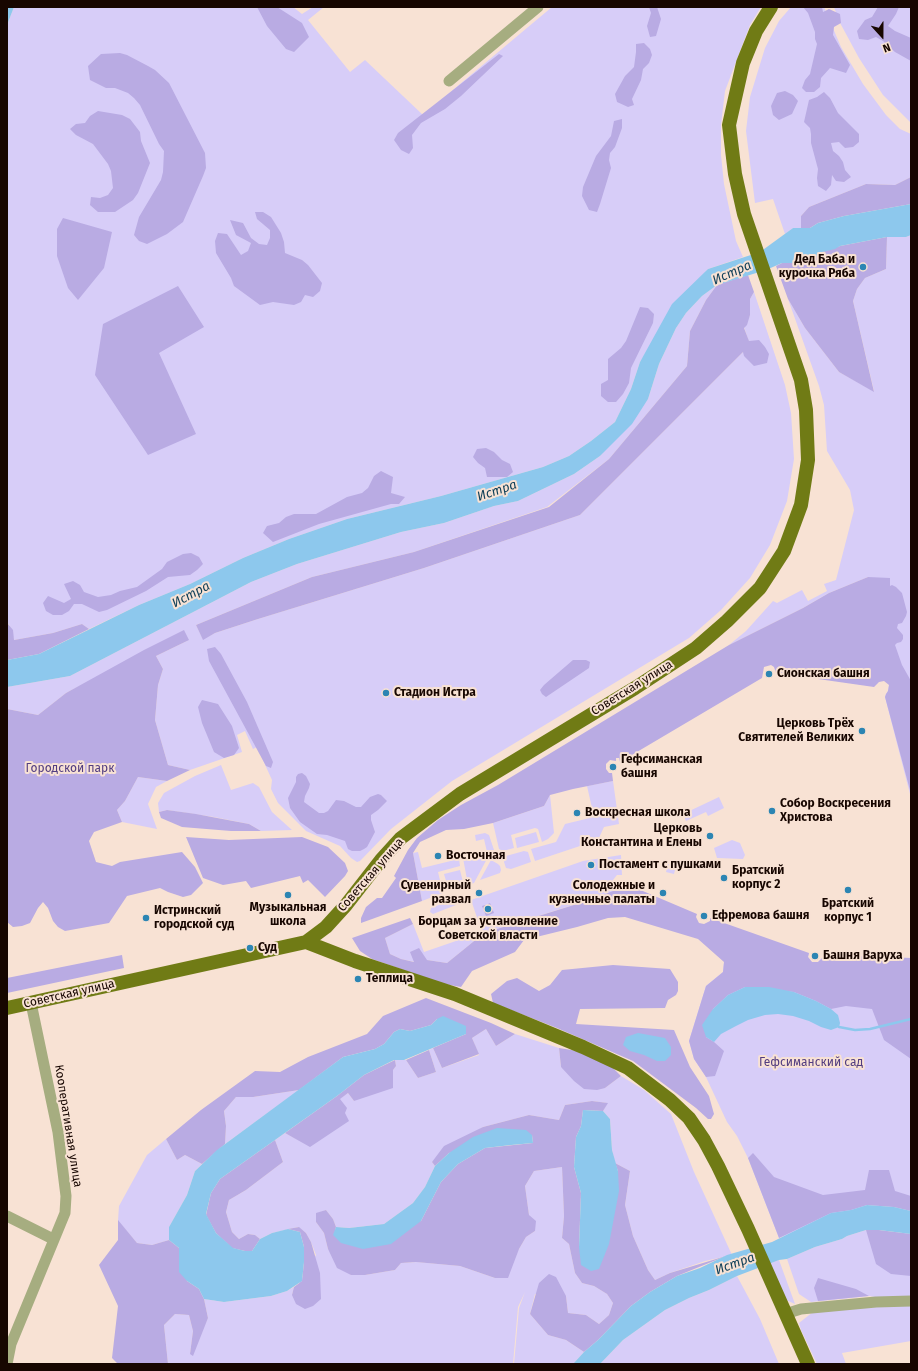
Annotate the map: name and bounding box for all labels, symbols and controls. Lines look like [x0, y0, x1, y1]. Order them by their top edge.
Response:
north arrow [862, 16, 902, 56]
text: N [881, 40, 892, 55]
place label: Дед Баба и курочка Ряба [779, 253, 855, 281]
water label: Истра [710, 258, 754, 288]
marker: Дед Баба и курочка Ряба [858, 262, 868, 272]
water label: Истра [475, 477, 519, 505]
water label: Истра [169, 579, 213, 611]
street label: Советская улица [589, 657, 675, 719]
place label: Сионская башня [777, 667, 870, 681]
marker: Сионская башня [764, 669, 774, 679]
place label: Стадион Истра [394, 686, 476, 700]
marker: Стадион Истра [381, 688, 391, 698]
place label: Церковь Трёх Святителей Великих [738, 717, 854, 745]
marker: Церковь Трёх Святителей Великих [857, 726, 867, 736]
place label: Гефсиманская башня [621, 753, 703, 781]
park label: Городской парк [26, 762, 114, 776]
marker: Гефсиманская башня [608, 762, 618, 772]
place label: Собор Воскресения Христова [780, 797, 891, 825]
place label: Воскресная школа [585, 806, 691, 820]
marker: Собор Воскресения Христова [767, 806, 777, 816]
marker: Воскресная школа [572, 808, 582, 818]
place label: Церковь Константина и Елены [581, 822, 702, 850]
marker: Церковь Константина и Елены [705, 831, 715, 841]
street label: Советская улица [335, 835, 407, 915]
place label: Восточная [446, 849, 505, 863]
marker: Восточная [433, 851, 443, 861]
place label: Постамент с пушками [599, 858, 721, 872]
marker: Постамент с пушками [586, 860, 596, 870]
place label: Братский корпус 2 [732, 864, 784, 892]
marker: Братский корпус 2 [719, 873, 729, 883]
place label: Сувенирный развал [401, 879, 471, 907]
place label: Солодежные и кузнечные палаты [549, 879, 655, 907]
marker: Братский корпус 1 [843, 885, 853, 895]
marker: Сувенирный развал [474, 888, 484, 898]
marker: Солодежные и кузнечные палаты [658, 888, 668, 898]
marker: Музыкальная школа [283, 890, 293, 900]
place label: Братский корпус 1 [822, 897, 874, 925]
place label: Музыкальная школа [249, 901, 327, 929]
place label: Истринский городской суд [154, 904, 234, 932]
marker: Борцам за установление Советской власти [483, 904, 493, 914]
place label: Ефремова башня [712, 909, 809, 923]
marker: Ефремова башня [699, 911, 709, 921]
marker: Истринский городской суд [141, 913, 151, 923]
place label: Борцам за установление Советской власти [418, 915, 558, 943]
place label: Суд [258, 941, 277, 955]
marker: Суд [245, 943, 255, 953]
place label: Башня Варуха [823, 949, 902, 963]
marker: Башня Варуха [810, 951, 820, 961]
place label: Теплица [366, 972, 413, 986]
marker: Теплица [353, 974, 363, 984]
street label: Советская улица [22, 977, 116, 1011]
park label: Гефсиманский сад [759, 1056, 863, 1070]
street label: Кооперативная улица [51, 1064, 85, 1188]
water label: Истра [713, 1250, 757, 1278]

